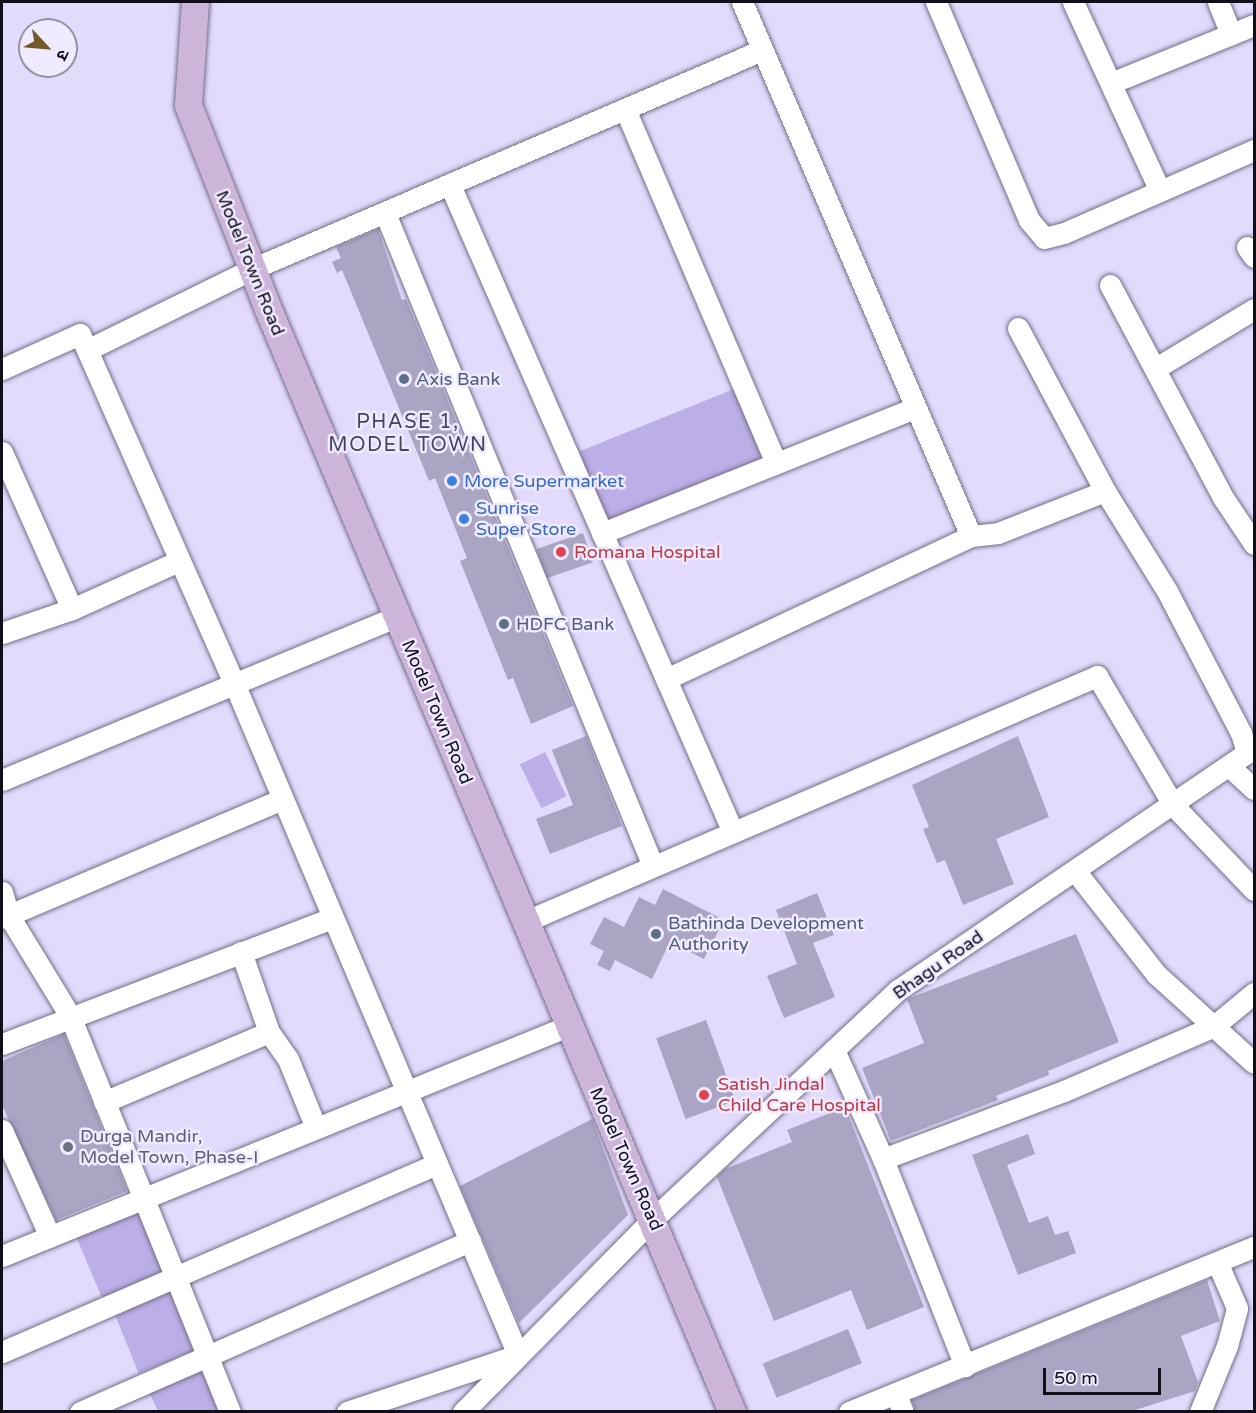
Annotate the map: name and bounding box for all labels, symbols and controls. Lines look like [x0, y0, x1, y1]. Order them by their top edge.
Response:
north arrow [18, 18, 78, 78]
text: उ [51, 46, 73, 64]
street label: Model Town Road [211, 187, 289, 339]
place label: Axis Bank [416, 368, 500, 390]
marker: Axis Bank [397, 372, 411, 386]
district label: PHASE 1, MODEL TOWN [328, 410, 488, 457]
place label: More Supermarket [464, 470, 624, 492]
marker: More Supermarket [445, 474, 459, 488]
place label: Sunrise Super Store [476, 498, 576, 540]
marker: Sunrise Super Store [457, 512, 471, 526]
place label: Romana Hospital [574, 541, 720, 563]
marker: Romana Hospital [552, 543, 570, 561]
place label: HDFC Bank [516, 613, 614, 635]
marker: HDFC Bank [497, 617, 511, 631]
street label: Model Town Road [397, 637, 477, 787]
place label: Bathinda Development Authority [668, 913, 864, 956]
street label: Bhagu Road [889, 926, 987, 1004]
marker: Bathinda Development Authority [649, 927, 663, 941]
place label: Satish Jindal Child Care Hospital [718, 1074, 881, 1116]
street label: Model Town Road [585, 1084, 667, 1234]
marker: Satish Jindal Child Care Hospital [695, 1086, 713, 1104]
place label: Durga Mandir, Model Town, Phase-I [80, 1126, 258, 1168]
marker: Durga Mandir, Model Town, Phase-I [61, 1140, 75, 1154]
scale bar [1046, 1356, 1164, 1394]
text: 50 m [1054, 1367, 1098, 1389]

